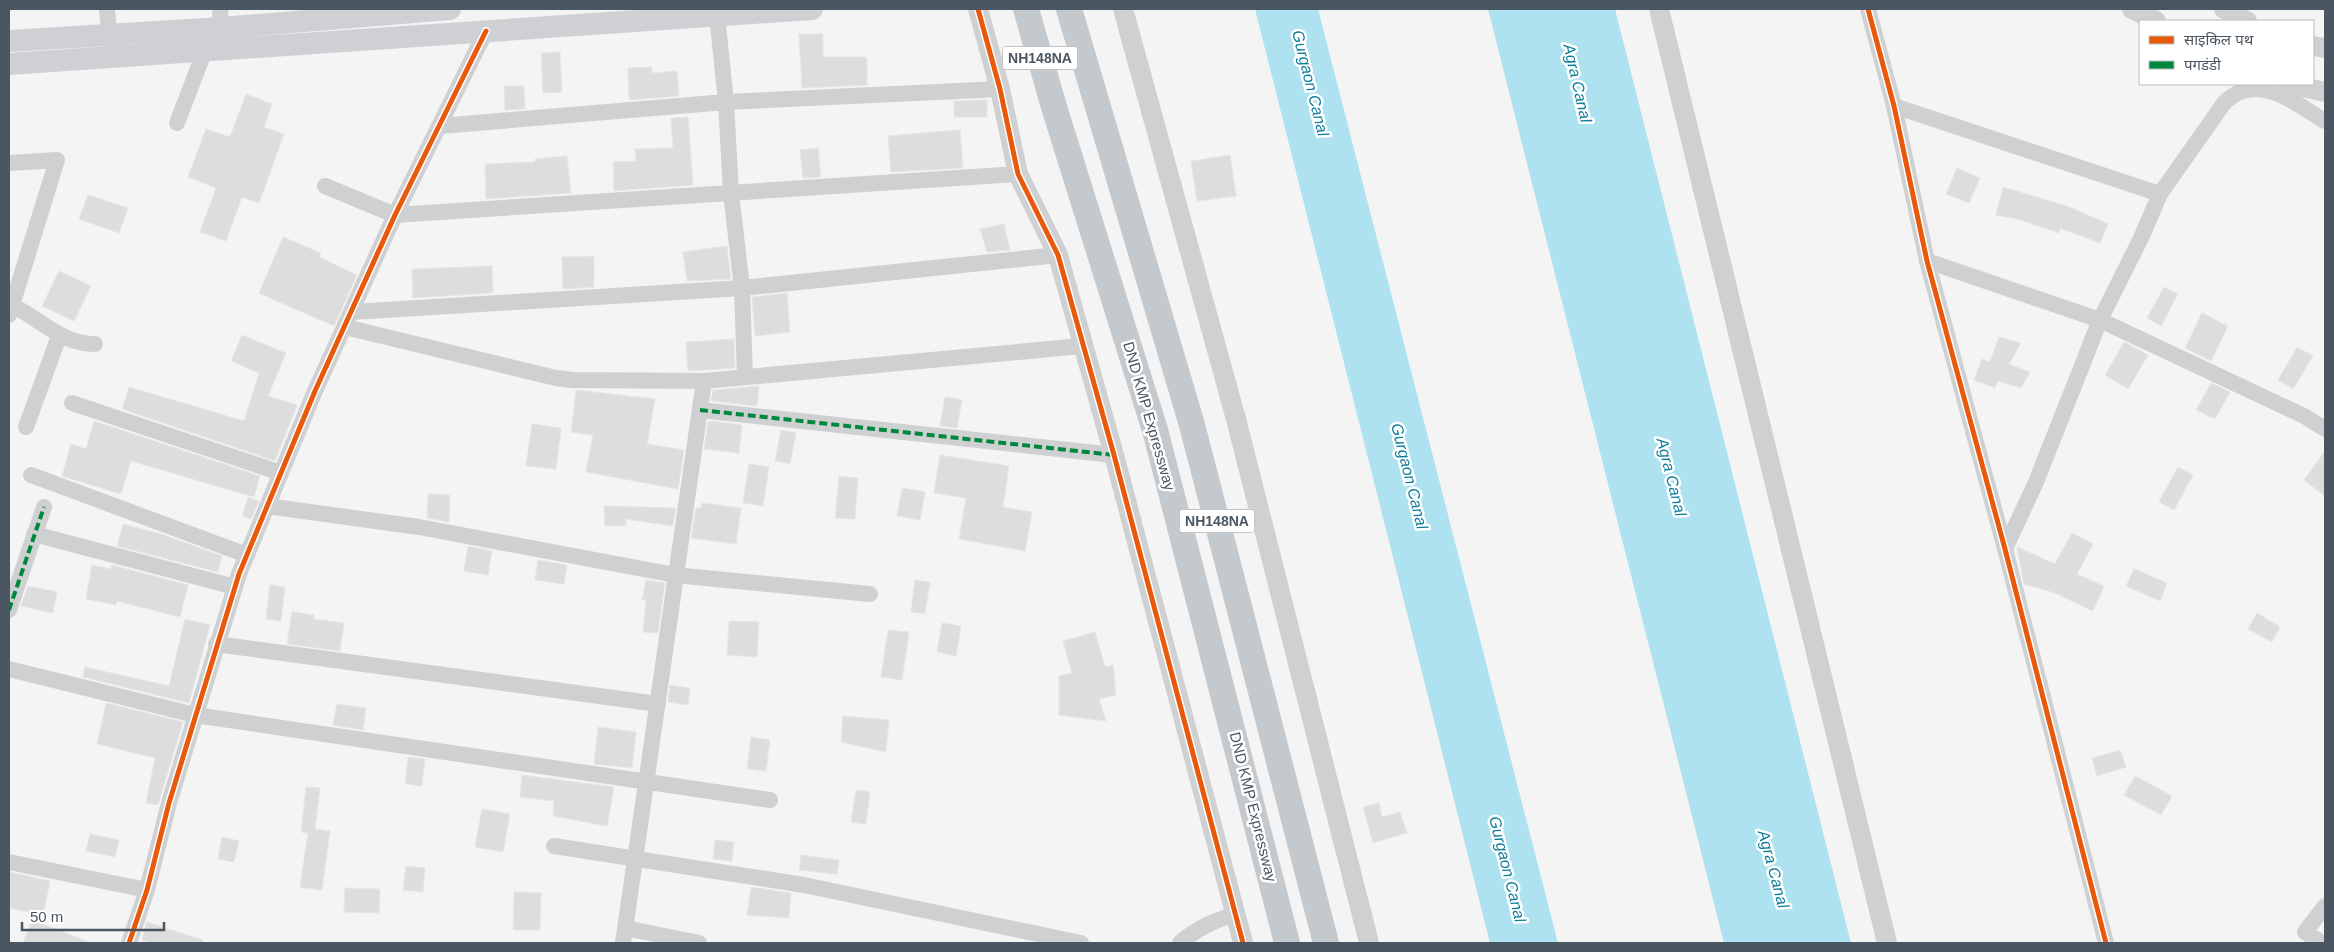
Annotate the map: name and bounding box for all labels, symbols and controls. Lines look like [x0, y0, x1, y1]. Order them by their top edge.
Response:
legend [2139, 20, 2314, 85]
water label: Gurgaon Canal [1289, 28, 1332, 138]
text: साइकिल पथ [2184, 31, 2254, 48]
water label: Agra Canal [1560, 41, 1595, 124]
road number: NH148NA [1002, 46, 1078, 70]
text: पगडंडी [2184, 56, 2222, 73]
street label: DND KMP Expressway [1120, 340, 1179, 493]
water label: Gurgaon Canal [1388, 421, 1431, 531]
water label: Agra Canal [1653, 435, 1690, 518]
road number: NH148NA [1180, 510, 1254, 532]
street label: DND KMP Expressway [1227, 730, 1280, 884]
water label: Gurgaon Canal [1486, 814, 1529, 924]
water label: Agra Canal [1755, 827, 1792, 910]
scale bar [22, 900, 165, 932]
text: 50 m [30, 908, 63, 925]

